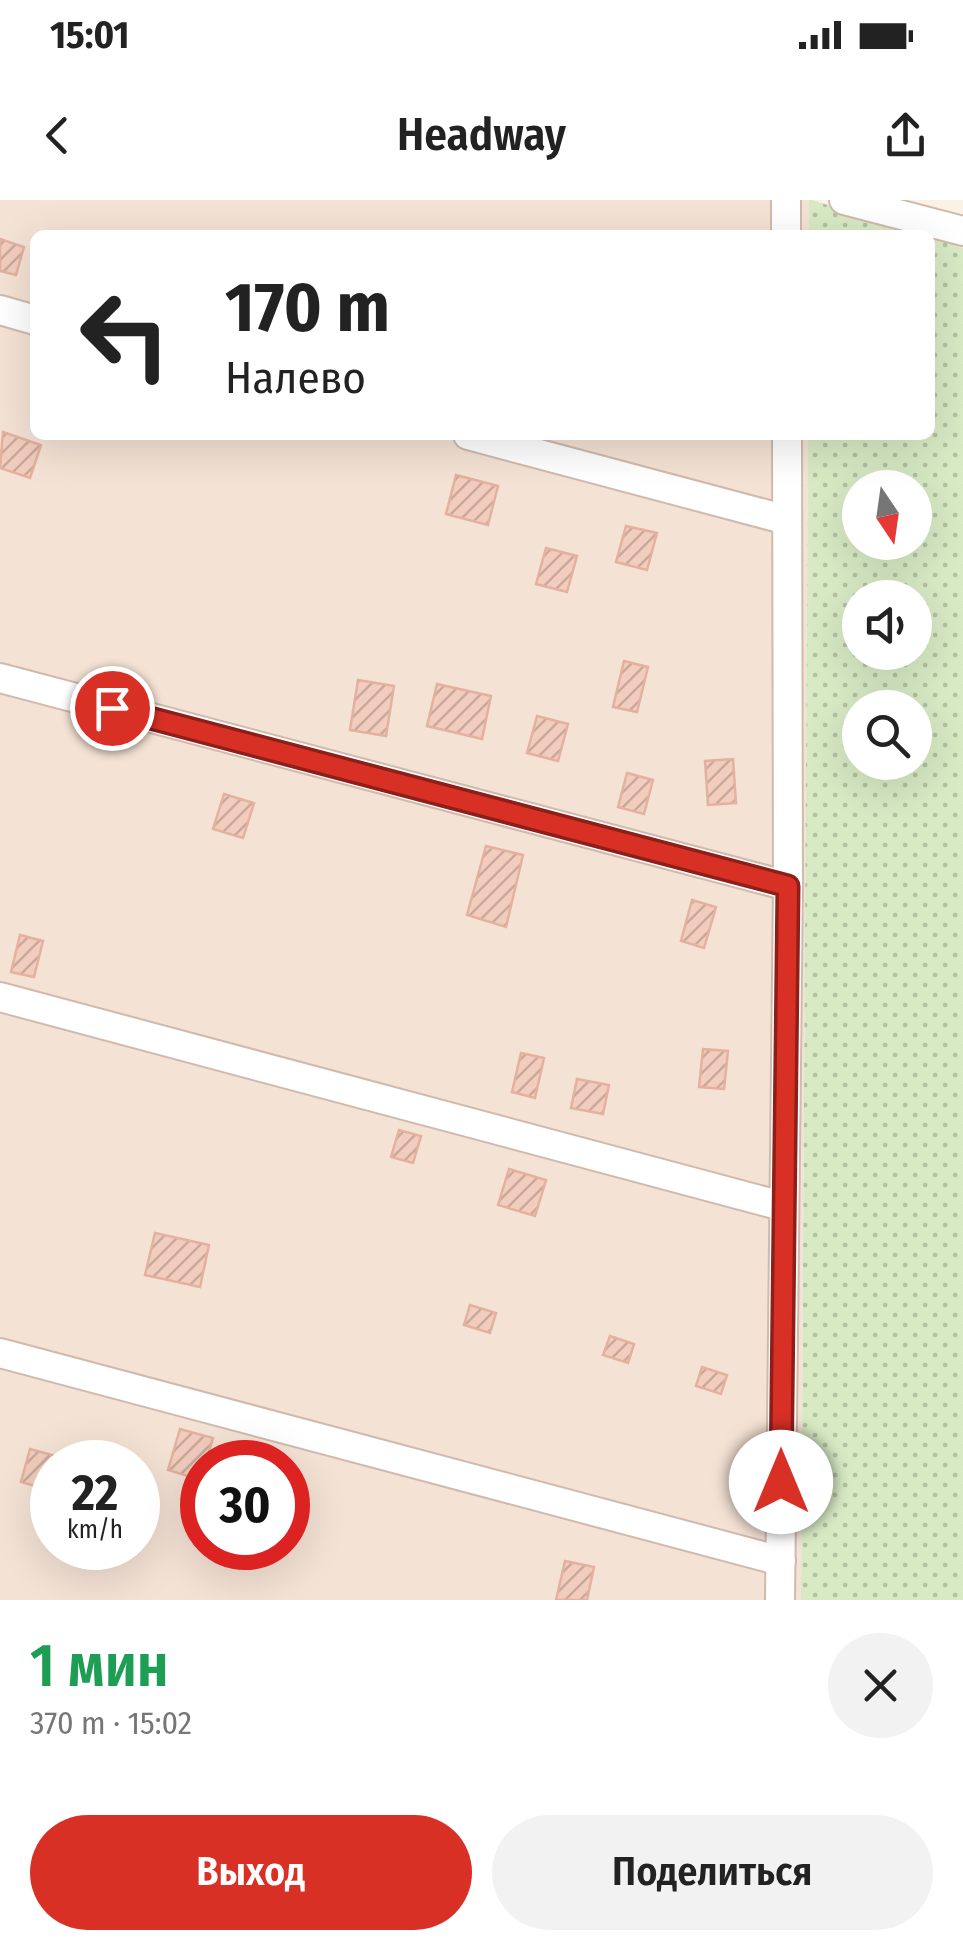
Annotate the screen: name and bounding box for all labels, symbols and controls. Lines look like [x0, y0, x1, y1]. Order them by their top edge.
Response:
text: 15:01 [50, 12, 129, 58]
icon: back [30, 108, 85, 163]
text: Headway [397, 108, 566, 162]
icon: share [878, 108, 933, 163]
text: 170 m [225, 266, 390, 350]
icon: left [60, 270, 190, 400]
text: Налево [225, 351, 366, 405]
north arrow [842, 470, 932, 560]
map controls [842, 470, 932, 780]
button: sound [842, 580, 932, 670]
pin [70, 666, 155, 751]
icon: arrive [85, 681, 140, 736]
button: search [842, 690, 932, 780]
position arrow [729, 1430, 833, 1534]
speed limit sign: 30 [180, 1440, 310, 1570]
text: 22 [72, 1463, 118, 1523]
text: km/h [67, 1515, 123, 1545]
text: 1 мин [30, 1630, 169, 1702]
button: close [828, 1633, 933, 1738]
text: 370 m · 15:02 [30, 1704, 192, 1742]
button: Выход [30, 1815, 472, 1930]
button: Поделиться [492, 1815, 933, 1930]

